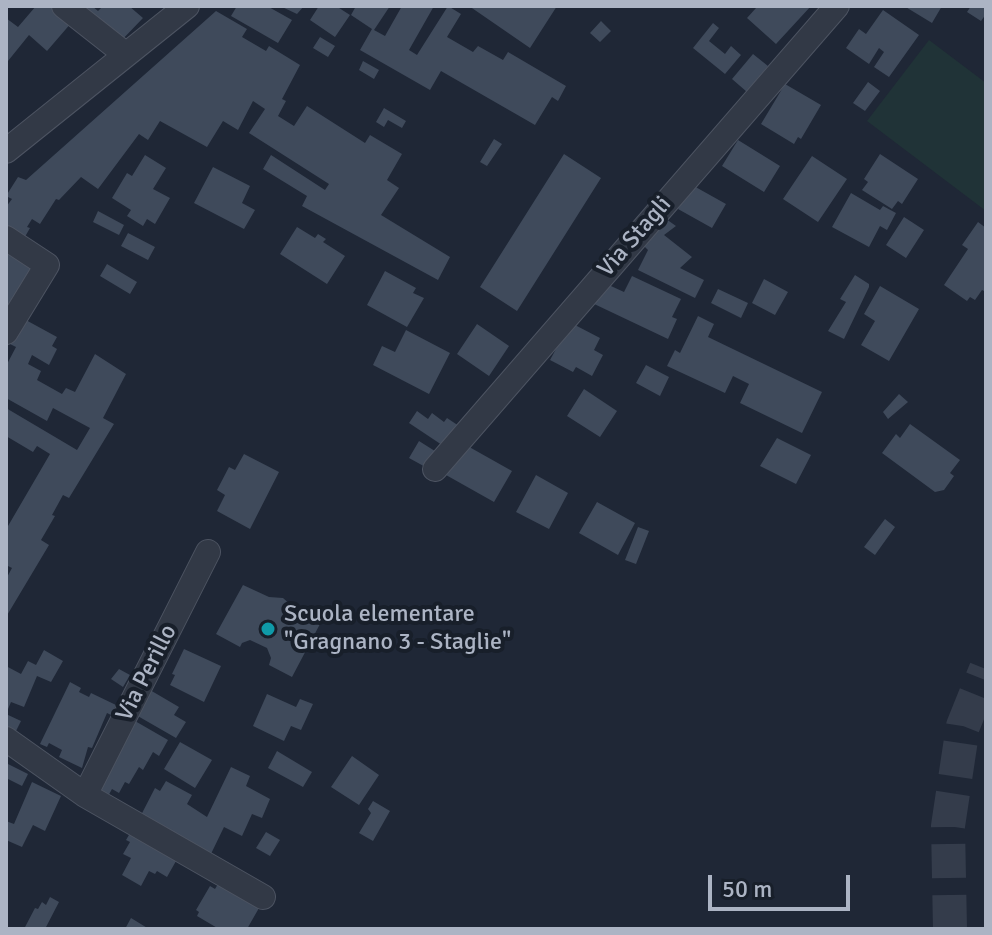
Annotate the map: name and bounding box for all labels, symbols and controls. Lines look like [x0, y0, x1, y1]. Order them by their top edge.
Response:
street label: Via Stagli [592, 191, 678, 283]
place label: Scuola elementare "Gragnano 3 - Staglie" [284, 601, 511, 657]
street label: Via Perillo [110, 620, 184, 726]
marker: Scuola elementare "Gragnano 3 - Staglie" [259, 620, 277, 638]
scale bar [712, 859, 854, 909]
text: 50 m [722, 874, 772, 904]

